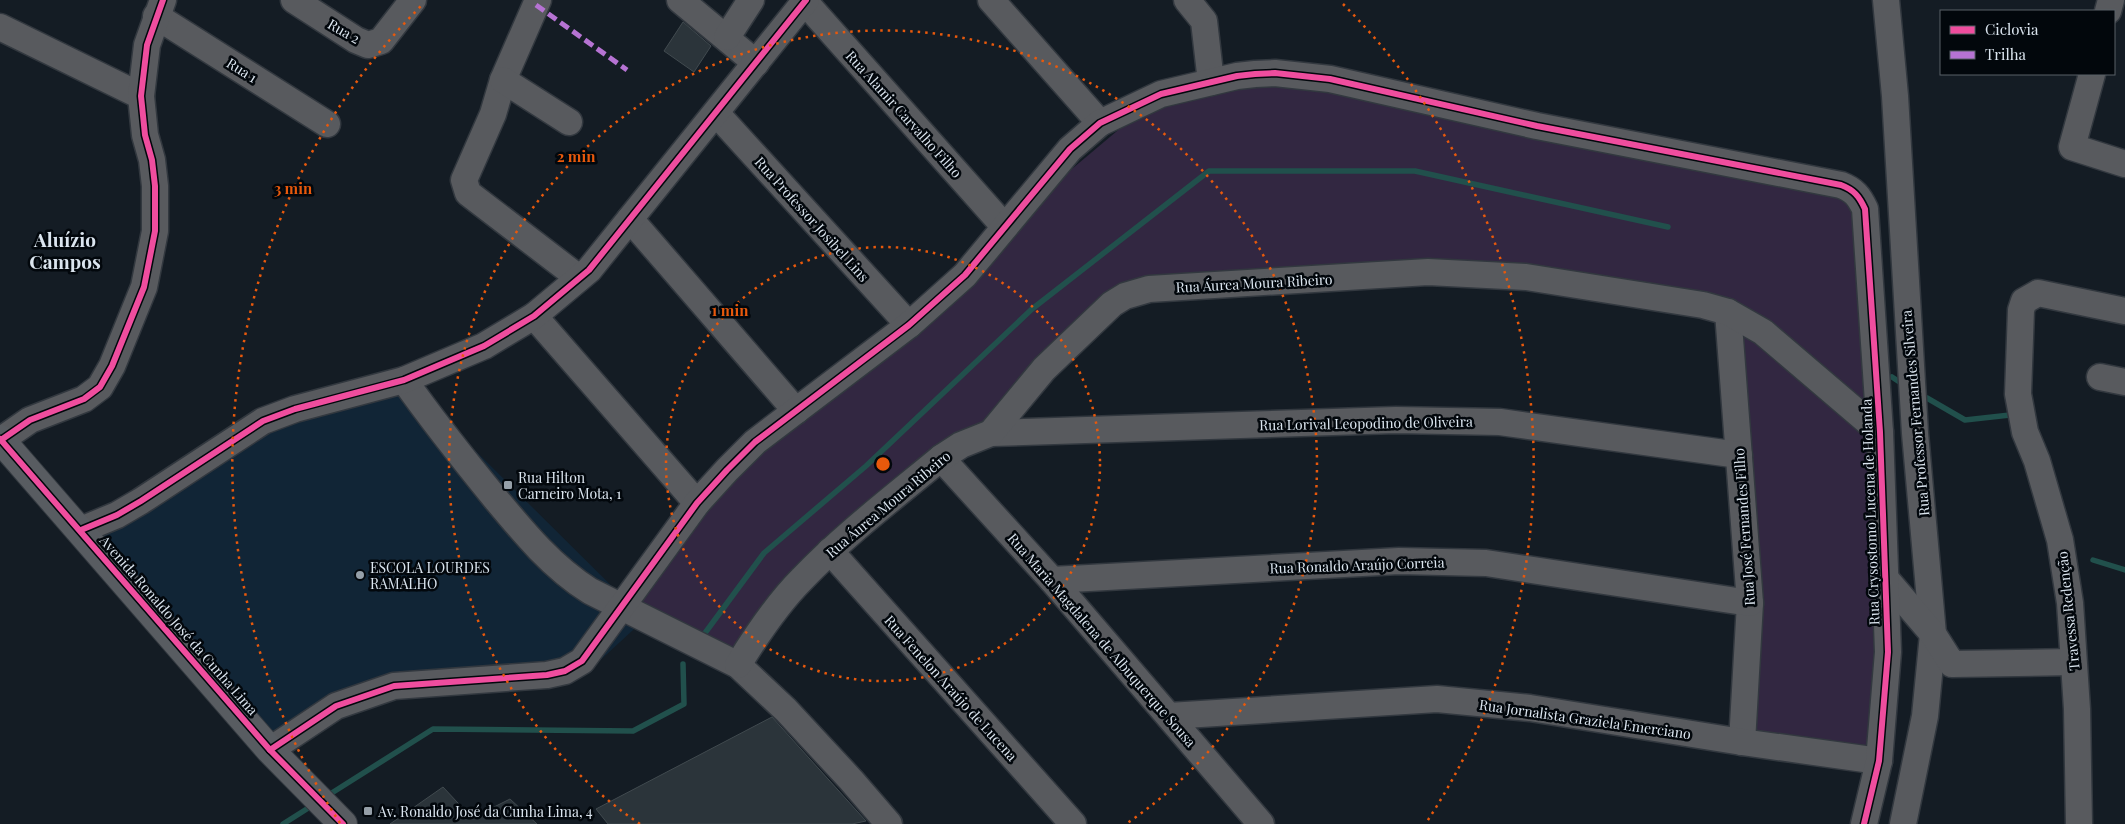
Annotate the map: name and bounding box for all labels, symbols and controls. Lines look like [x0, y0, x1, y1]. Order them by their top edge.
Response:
legend [1940, 10, 2115, 75]
street label: Rua 2 [324, 14, 364, 48]
text: Ciclovia [1985, 19, 2039, 39]
text: Trilha [1985, 44, 2026, 64]
street label: Rua Alamir Carvalho Filho [842, 46, 966, 182]
street label: Rua 1 [223, 53, 261, 87]
text: 2 min [557, 146, 596, 166]
street label: Rua Professor Josibel Lins [751, 152, 873, 286]
text: 3 min [274, 178, 313, 198]
district label: Aluízio Campos [29, 226, 101, 274]
street label: Rua Áurea Moura Ribeiro [1175, 269, 1333, 297]
text: 1 min [712, 300, 749, 320]
street label: Rua Professor Fernandes Silveira [1897, 309, 1933, 517]
street label: Rua Crysostomo Lucena de Holanda [1857, 398, 1883, 626]
street label: Rua Lorival Leopodino de Oliveira [1259, 412, 1473, 434]
street label: Rua Áurea Moura Ribeiro [822, 446, 954, 562]
street label: Rua José Fernandes Filho [1729, 447, 1759, 606]
centre of rings [874, 455, 892, 473]
place label: Rua Hilton Carneiro Mota, 1 [518, 468, 621, 503]
marker: Rua Hilton Carneiro Mota, 1 [502, 479, 514, 491]
street label: Rua Maria Magdalena de Albuquerque Sousa [1004, 529, 1200, 751]
street label: Avenida Ronaldo José da Cunha Lima [95, 530, 262, 719]
street label: Travessa Redenção [2052, 550, 2084, 671]
street label: Rua Ronaldo Araújo Correia [1269, 552, 1445, 578]
place label: ESCOLA LOURDES RAMALHO [370, 558, 490, 593]
marker: ESCOLA LOURDES RAMALHO [354, 569, 366, 581]
street label: Rua Fenelon Araújo de Lucena [880, 611, 1022, 765]
street label: Rua Jornalista Graziela Emerciano [1478, 695, 1692, 743]
place label: Av. Ronaldo José da Cunha Lima, 4 [377, 802, 593, 821]
marker: Av. Ronaldo José da Cunha Lima, 4 [362, 805, 374, 817]

